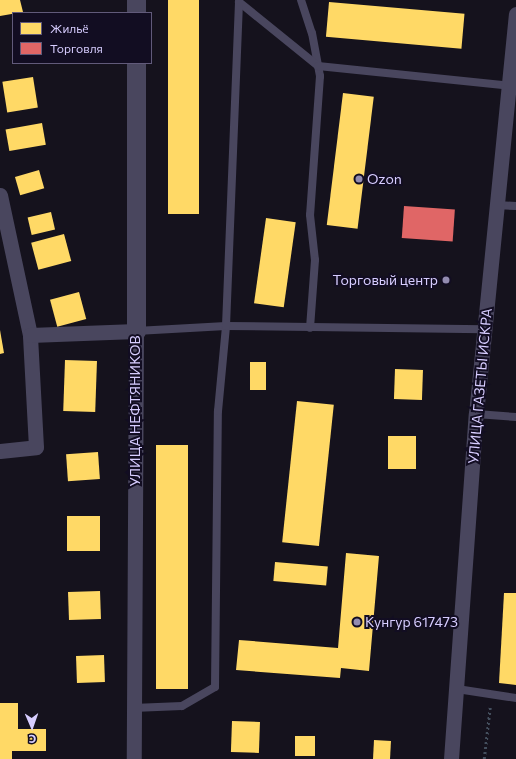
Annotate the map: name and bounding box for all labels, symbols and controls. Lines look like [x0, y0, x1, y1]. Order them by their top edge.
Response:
legend [12, 12, 152, 64]
text: Жильё [50, 21, 89, 35]
text: Торговля [50, 41, 103, 55]
place label: Ozon [367, 171, 402, 187]
marker: Ozon [354, 174, 364, 184]
place label: Торговый центр [333, 272, 438, 288]
marker: Торговый центр [441, 275, 451, 285]
street label: УЛИЦА ГАЗЕТЫ ИСКРА [465, 307, 495, 465]
street label: УЛИЦА НЕФТЯНИКОВ [127, 335, 143, 487]
place label: Кунгур 617473 [365, 614, 458, 630]
marker: Кунгур 617473 [352, 617, 362, 627]
north arrow [12, 707, 52, 747]
text: С [28, 733, 36, 746]

